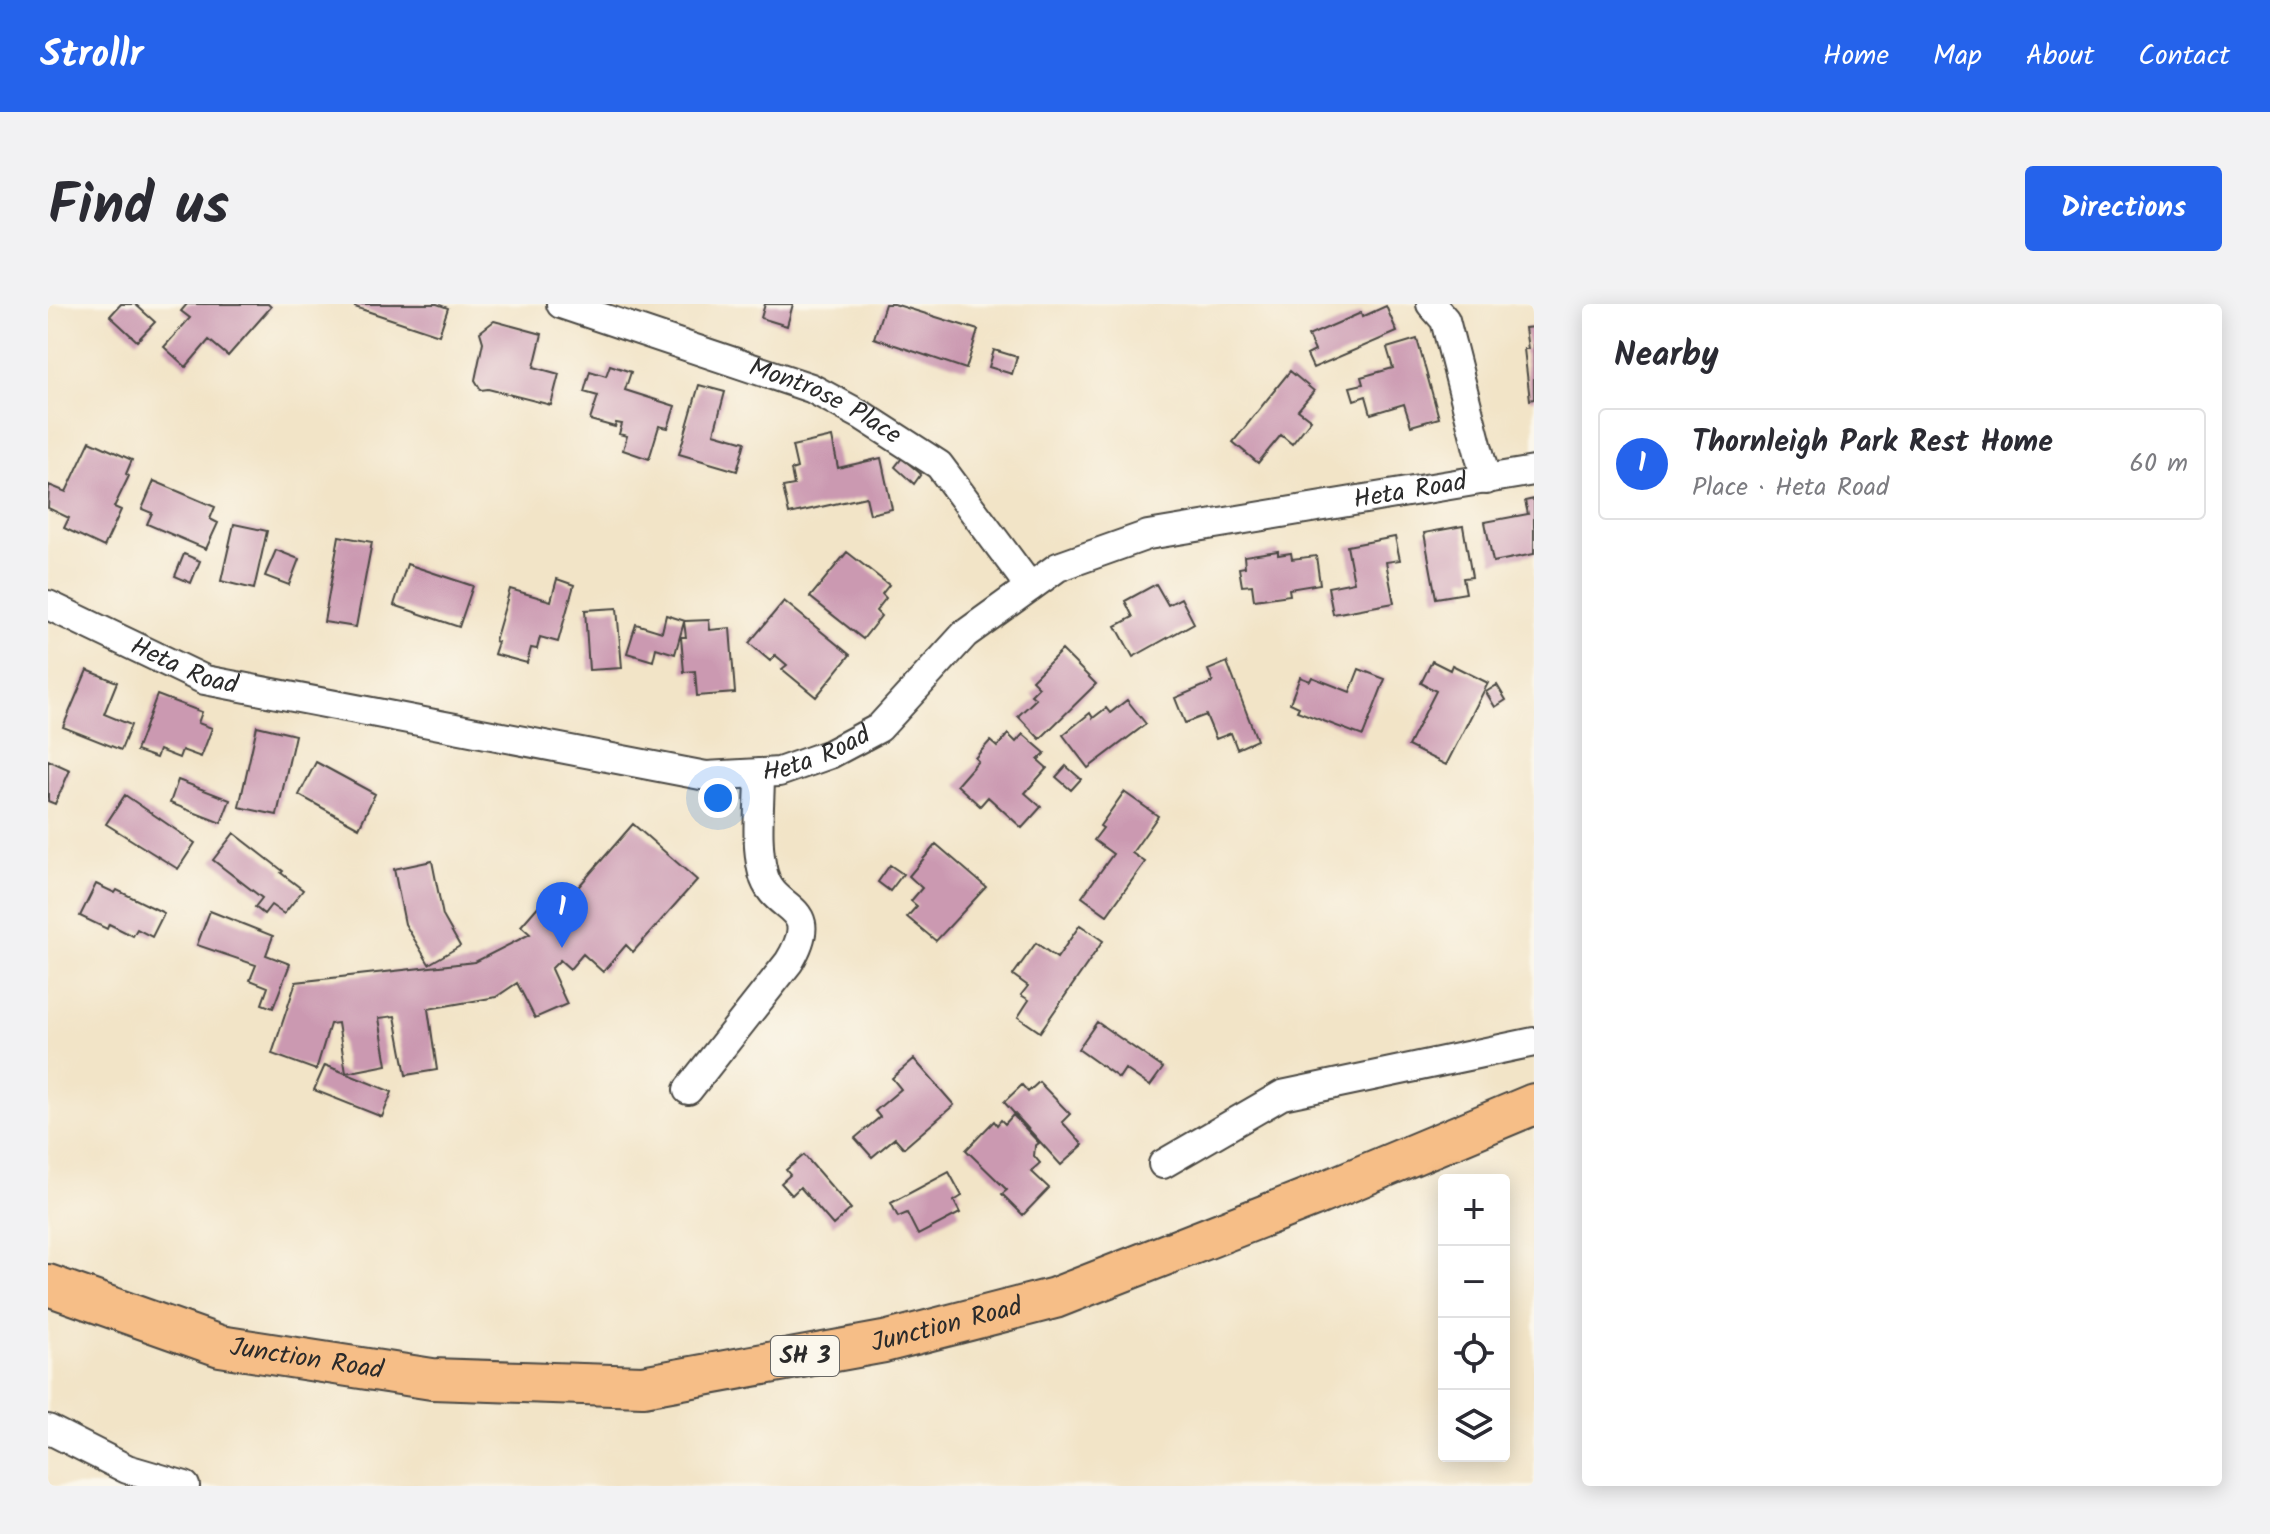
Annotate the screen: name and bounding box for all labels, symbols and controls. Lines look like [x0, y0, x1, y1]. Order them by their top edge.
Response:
text: Strollr [40, 26, 143, 86]
text: Home [1823, 34, 1889, 79]
text: Map [1933, 34, 1982, 79]
text: About [2026, 34, 2094, 79]
text: Contact [2138, 34, 2230, 79]
text: Find us [48, 163, 229, 253]
button: Directions [2025, 166, 2222, 251]
text: Nearby [1614, 329, 1719, 383]
street label: Montrose Place [743, 348, 910, 457]
text: Thornleigh Park Rest Home [1692, 419, 2053, 467]
text: 1 [1638, 443, 1646, 485]
text: 60 m [2129, 443, 2188, 485]
street label: Heta Road [1350, 461, 1471, 522]
text: Place · Heta Road [1692, 467, 1889, 509]
street label: Heta Road [123, 626, 242, 707]
street label: Heta Road [762, 714, 879, 794]
your location [698, 778, 738, 818]
pin: 1 [536, 882, 588, 948]
map controls [1438, 1174, 1510, 1462]
button: + [1438, 1174, 1510, 1246]
button: − [1438, 1246, 1510, 1318]
street label: Junction Road [868, 1286, 1028, 1365]
button: locate [1438, 1318, 1510, 1390]
street label: Junction Road [227, 1327, 387, 1392]
road number: SH 3 [771, 1336, 839, 1376]
button: layers [1438, 1390, 1510, 1462]

